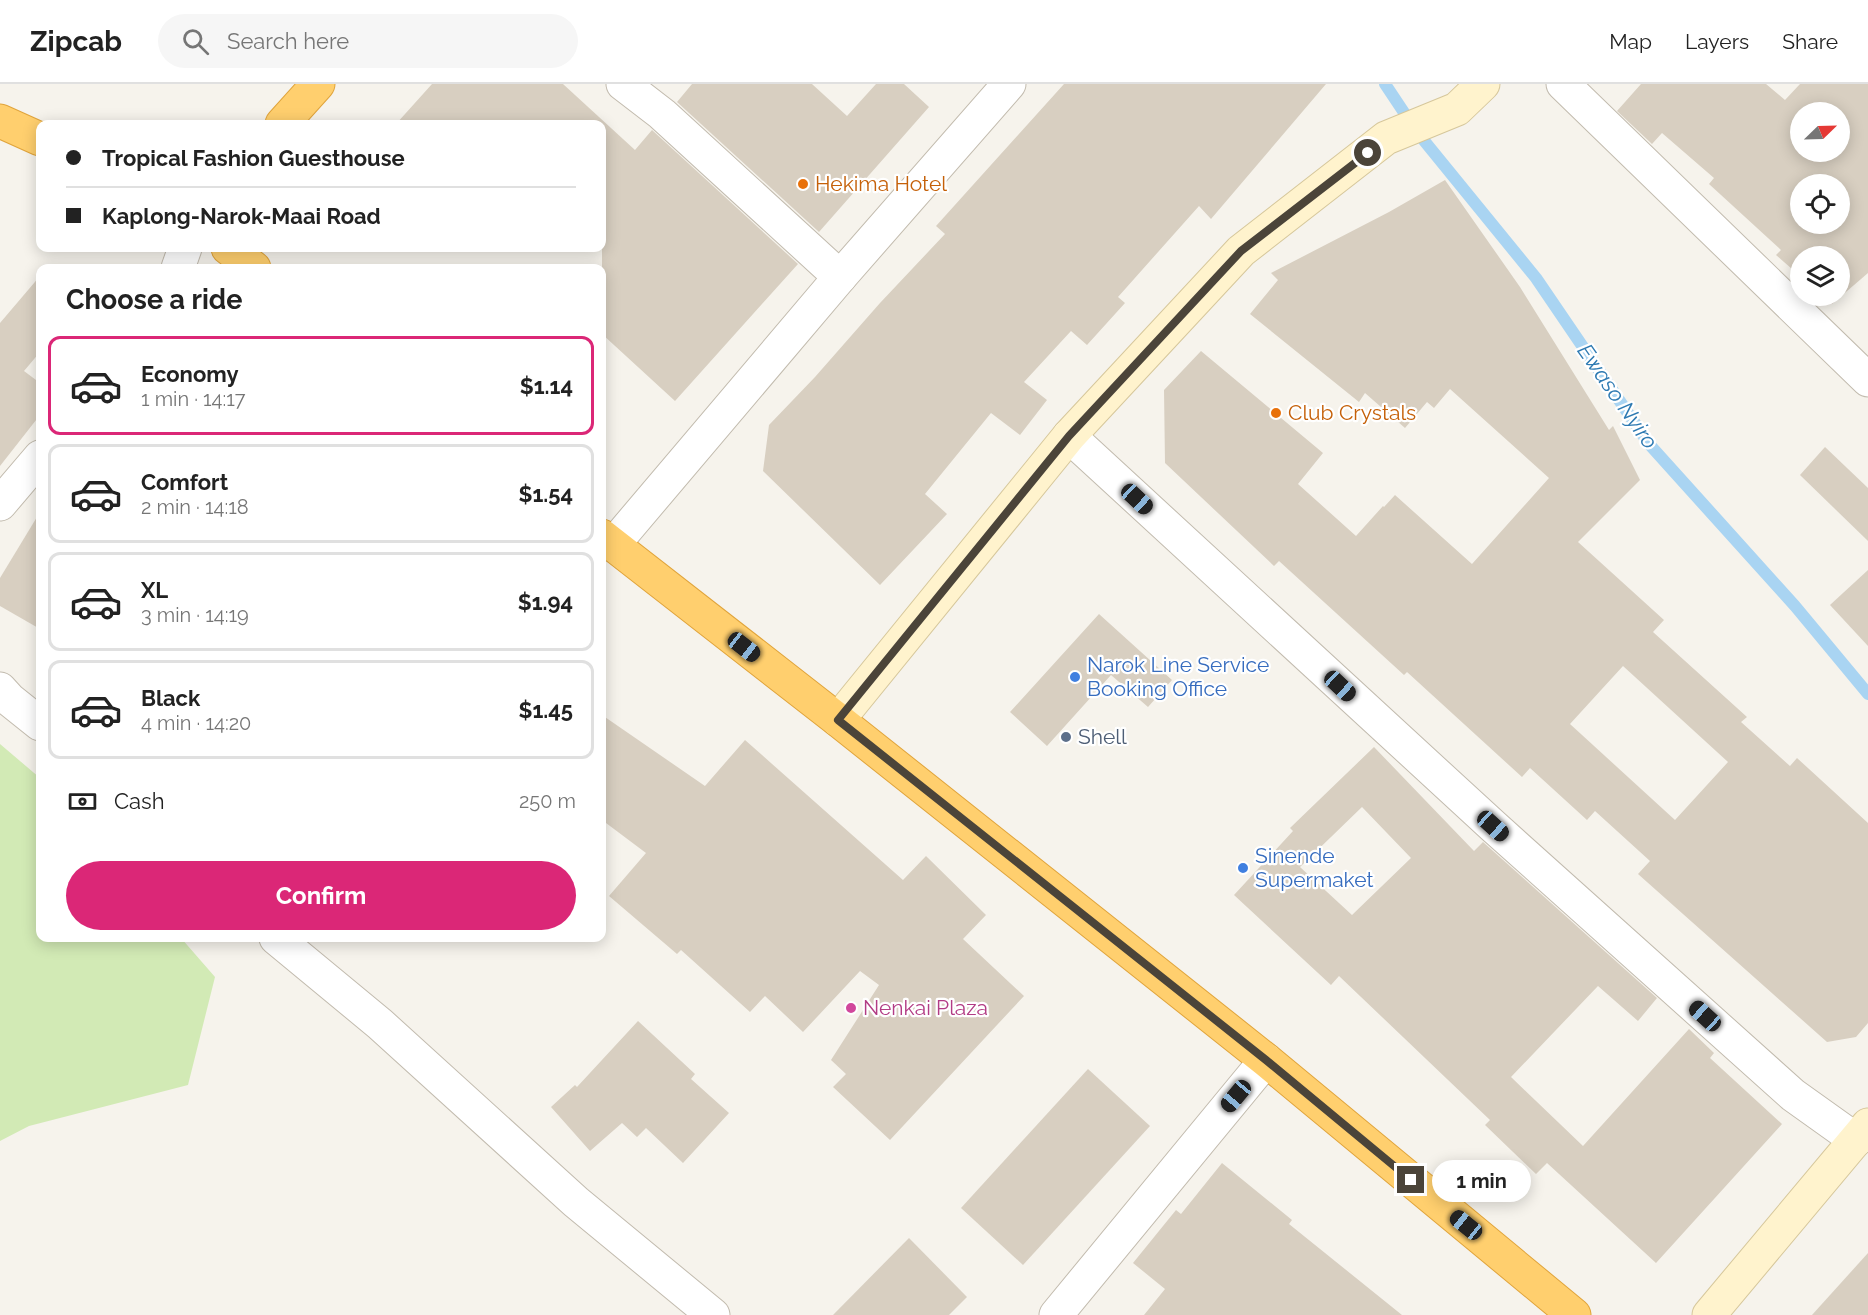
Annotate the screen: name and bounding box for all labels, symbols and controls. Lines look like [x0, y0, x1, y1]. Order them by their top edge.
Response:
search box [158, 14, 578, 68]
text: Zipcab [30, 25, 122, 58]
icon: search [179, 25, 212, 58]
text: Search here [227, 28, 349, 54]
text: Map [1609, 29, 1652, 54]
text: Layers [1685, 29, 1749, 54]
text: Share [1782, 29, 1838, 54]
north arrow [1790, 102, 1850, 162]
map controls [1790, 102, 1850, 306]
route start [1354, 139, 1381, 166]
text: Tropical Fashion Guesthouse [102, 145, 405, 171]
place label: Hekima Hotel [815, 171, 947, 196]
button: locate [1790, 174, 1850, 234]
marker: Hekima Hotel [796, 177, 810, 191]
text: Kaplong-Narok-Maai Road [102, 203, 381, 229]
button: layers [1790, 246, 1850, 306]
text: Choose a ride [66, 284, 242, 315]
water label: Ewaso Nyiro [1572, 338, 1664, 454]
icon: car [69, 359, 123, 413]
text: Economy [141, 361, 239, 387]
text: $1.14 [520, 373, 573, 399]
text: 1 min · 14:17 [141, 387, 245, 411]
place label: Club Crystals [1288, 400, 1416, 425]
marker: Club Crystals [1269, 406, 1283, 420]
icon: car [69, 467, 123, 521]
text: Comfort [141, 469, 228, 495]
car [1118, 480, 1156, 518]
text: $1.54 [518, 481, 573, 507]
text: 2 min · 14:18 [141, 495, 249, 519]
icon: car [69, 575, 123, 629]
text: XL [141, 577, 168, 603]
text: $1.94 [518, 589, 573, 615]
text: 3 min · 14:19 [141, 603, 249, 627]
car [724, 629, 764, 665]
place label: Narok Line Service Booking Office [1087, 652, 1269, 701]
car [1321, 667, 1359, 705]
marker: Narok Line Service Booking Office [1068, 670, 1082, 684]
icon: car [69, 683, 123, 737]
text: Black [141, 685, 200, 711]
text: $1.45 [518, 697, 573, 723]
text: 4 min · 14:20 [141, 711, 251, 735]
place label: Shell [1078, 724, 1127, 749]
marker: Shell [1059, 730, 1073, 744]
icon: cash [66, 785, 99, 818]
text: Cash [114, 788, 165, 814]
text: 250 m [519, 789, 576, 813]
car [1474, 807, 1512, 845]
place label: Sinende Supermaket [1255, 843, 1373, 892]
button: Confirm [66, 861, 576, 930]
marker: Sinende Supermaket [1236, 861, 1250, 875]
place label: Nenkai Plaza [863, 995, 988, 1020]
car [1686, 997, 1724, 1035]
marker: Nenkai Plaza [844, 1001, 858, 1015]
car [1218, 1076, 1254, 1116]
callout: 1 min [1432, 1159, 1531, 1201]
route end [1397, 1166, 1424, 1193]
text: 1 min [1456, 1169, 1507, 1193]
car [1446, 1207, 1486, 1243]

